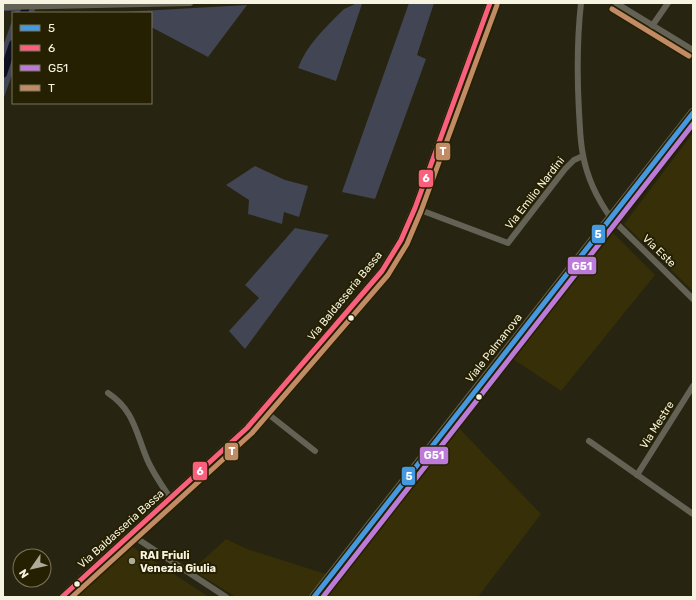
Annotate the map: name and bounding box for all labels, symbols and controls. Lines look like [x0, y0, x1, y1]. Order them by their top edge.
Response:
legend [12, 12, 152, 104]
text: 5 [48, 21, 55, 35]
text: 6 [48, 41, 55, 55]
text: G51 [48, 61, 68, 75]
text: T [48, 81, 55, 95]
line badge: T [435, 142, 451, 161]
text: T [440, 145, 447, 158]
street label: Via Emilio Nardini [503, 154, 567, 232]
line badge: 6 [418, 169, 434, 188]
text: 6 [422, 172, 430, 185]
line badge: 5 [591, 224, 606, 244]
text: 5 [594, 228, 602, 241]
street label: Via Este [640, 232, 678, 270]
street label: Via Baldasseria Bassa [305, 249, 385, 343]
line badge: G51 [567, 256, 597, 275]
text: G51 [572, 260, 592, 273]
street label: Viale Palmanova [463, 311, 525, 385]
unlabelled marker [346, 313, 356, 323]
unlabelled marker [474, 392, 484, 402]
street label: Via Mestre [637, 399, 677, 451]
line badge: T [224, 442, 239, 461]
text: T [229, 445, 236, 458]
line badge: G51 [419, 446, 449, 465]
text: G51 [424, 449, 444, 462]
line badge: 6 [192, 461, 208, 481]
text: 6 [196, 465, 204, 478]
line badge: 5 [401, 466, 416, 486]
text: 5 [405, 470, 413, 483]
street label: Via Baldasseria Bassa [75, 487, 167, 571]
north arrow [12, 548, 52, 588]
place label: RAI Friuli Venezia Giulia [140, 549, 216, 575]
marker: RAI Friuli Venezia Giulia [127, 556, 137, 566]
text: N [16, 566, 32, 580]
unlabelled marker [72, 579, 82, 589]

